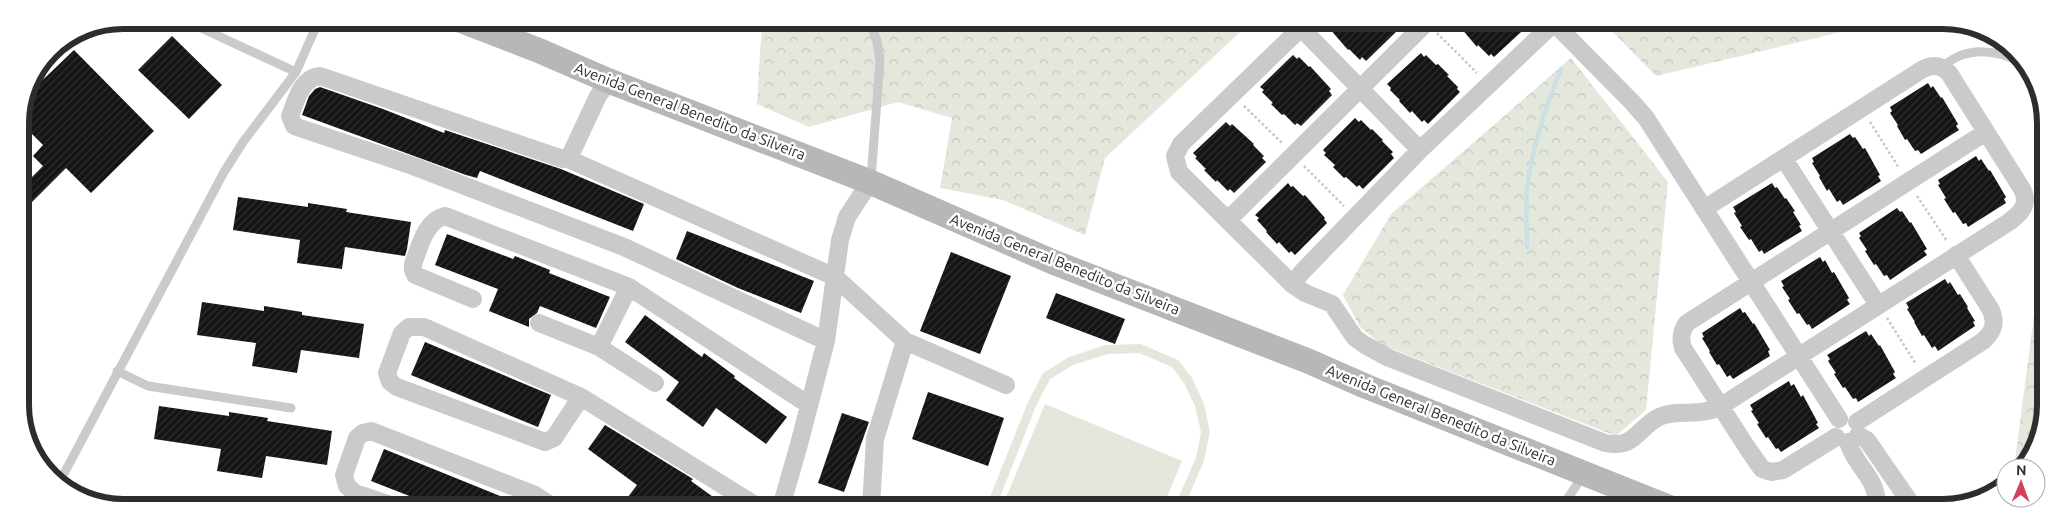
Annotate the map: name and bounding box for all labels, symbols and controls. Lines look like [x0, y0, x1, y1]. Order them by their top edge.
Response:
street label: Avenida General Benedito da Silveira [572, 59, 808, 163]
street label: Avenida General Benedito da Silveira [948, 210, 1182, 318]
street label: Avenida General Benedito da Silveira [1324, 361, 1558, 469]
north arrow [1996, 458, 2046, 508]
text: N [2016, 462, 2027, 478]

